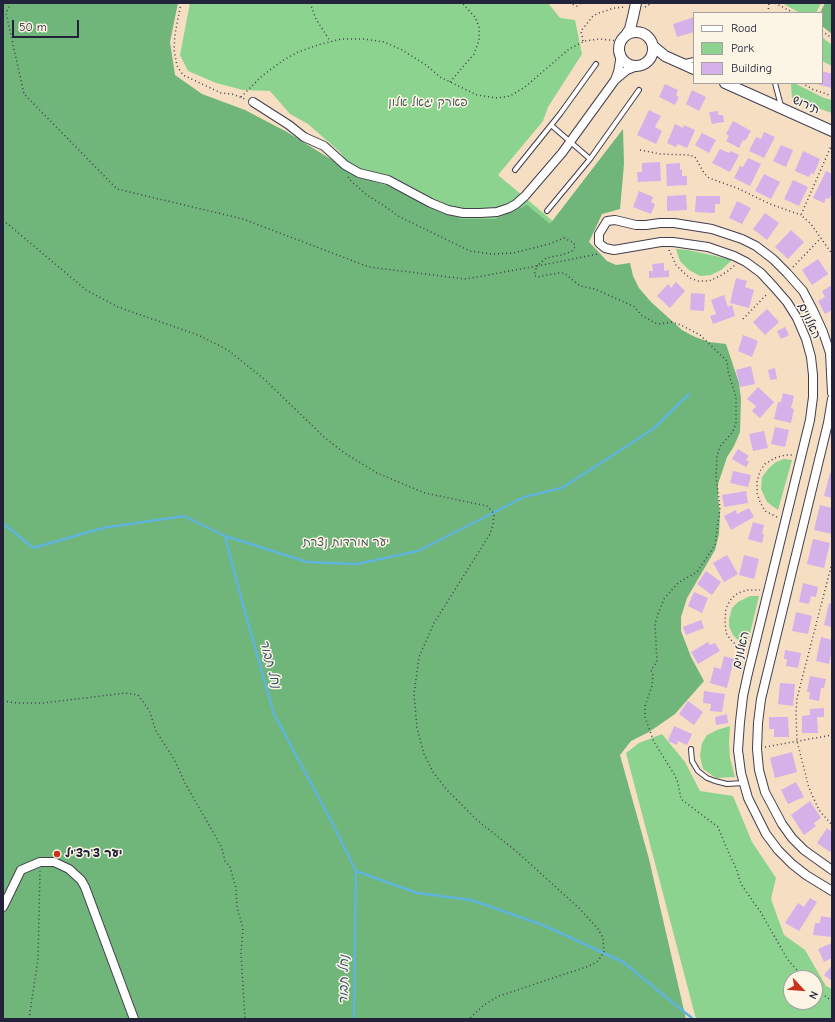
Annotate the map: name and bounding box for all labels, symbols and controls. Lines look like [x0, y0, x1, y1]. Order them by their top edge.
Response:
scale bar [14, 12, 81, 38]
legend [693, 12, 823, 84]
text: 50 m [19, 20, 47, 34]
text: Road [731, 21, 757, 35]
text: Park [731, 41, 754, 55]
text: Building [731, 61, 772, 75]
street label: תירוש [790, 93, 822, 117]
park label: פארק יגאל אלון [388, 96, 468, 110]
street label: האלונים [794, 301, 824, 341]
park label: יער מורדות נצרת [303, 536, 389, 550]
street label: האלונים [729, 630, 753, 670]
water label: נחל תבור [256, 638, 284, 690]
place label: יער צ'רצ'יל [65, 847, 122, 861]
marker: יער צ'רצ'יל [52, 849, 62, 859]
water label: נחל תבור [336, 955, 352, 1005]
north arrow [783, 970, 823, 1010]
text: N [806, 989, 821, 1001]

